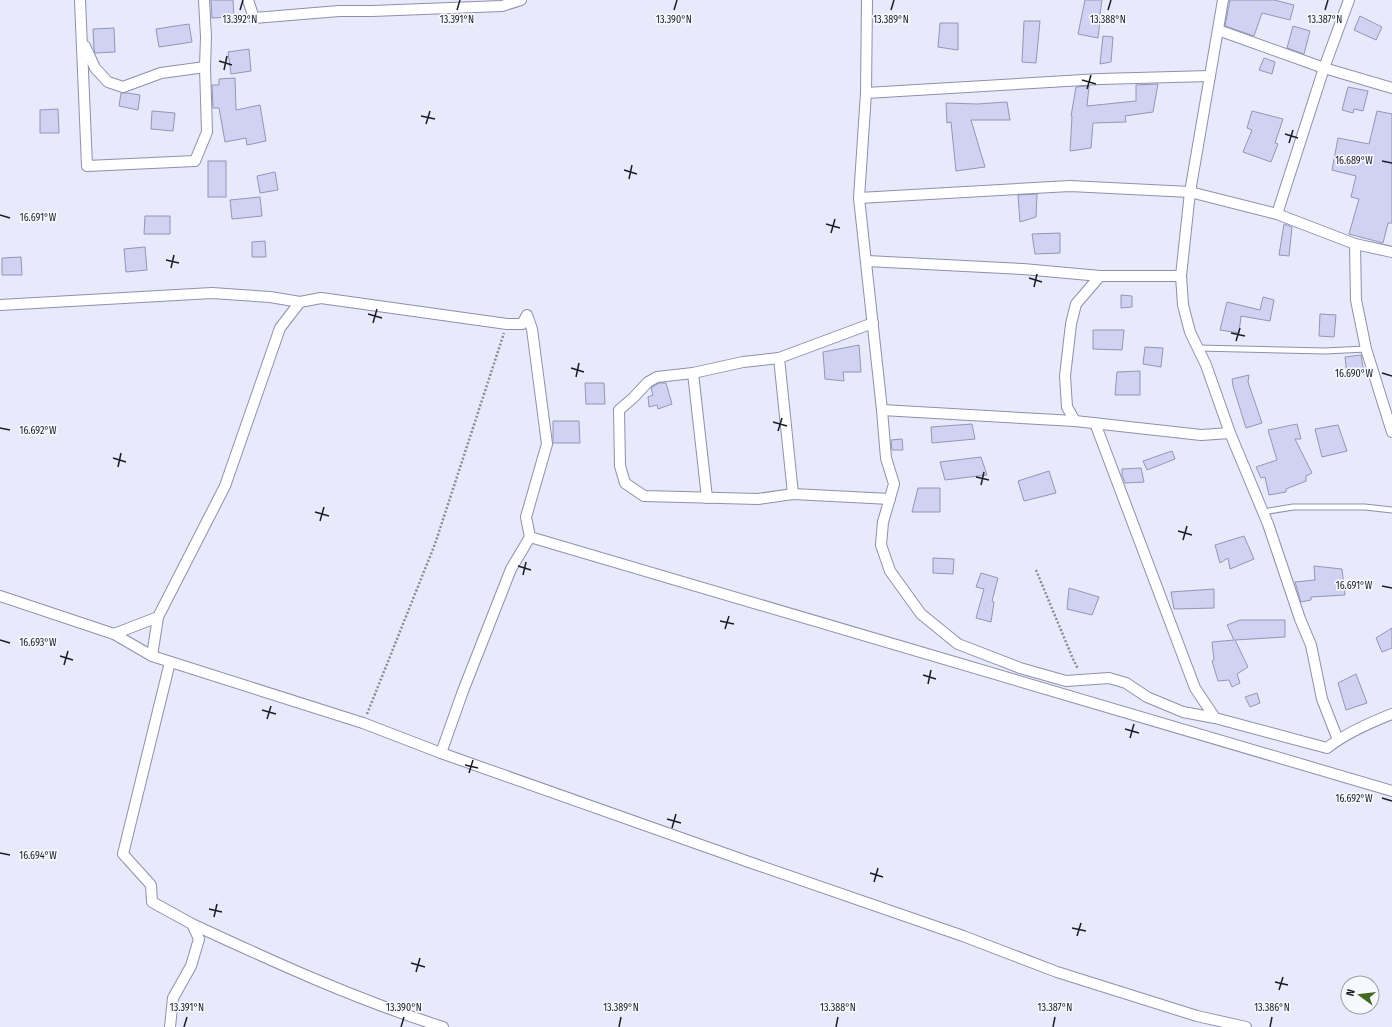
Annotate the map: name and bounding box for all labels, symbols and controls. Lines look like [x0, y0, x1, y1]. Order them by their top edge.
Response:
text: 13.392°N [223, 14, 257, 26]
text: 13.391°N [440, 14, 474, 26]
text: 13.390°N [656, 14, 692, 26]
text: 13.389°N [873, 14, 909, 26]
text: 13.388°N [1090, 14, 1126, 26]
text: 13.387°N [1308, 14, 1342, 26]
text: 16.689°W [1335, 155, 1373, 167]
text: 16.691°W [20, 212, 57, 224]
text: 16.690°W [1335, 368, 1373, 380]
text: 16.692°W [20, 425, 57, 437]
text: 16.691°W [1336, 580, 1373, 592]
text: 16.693°W [19, 637, 57, 649]
text: 16.692°W [1336, 793, 1373, 805]
text: 16.694°W [19, 850, 57, 862]
north arrow [1340, 975, 1380, 1015]
text: N [1344, 988, 1358, 997]
text: 13.391°N [170, 1002, 204, 1014]
text: 13.390°N [386, 1002, 422, 1014]
text: 13.389°N [603, 1002, 639, 1014]
text: 13.388°N [820, 1002, 856, 1014]
text: 13.387°N [1038, 1002, 1072, 1014]
text: 13.386°N [1254, 1002, 1290, 1014]

